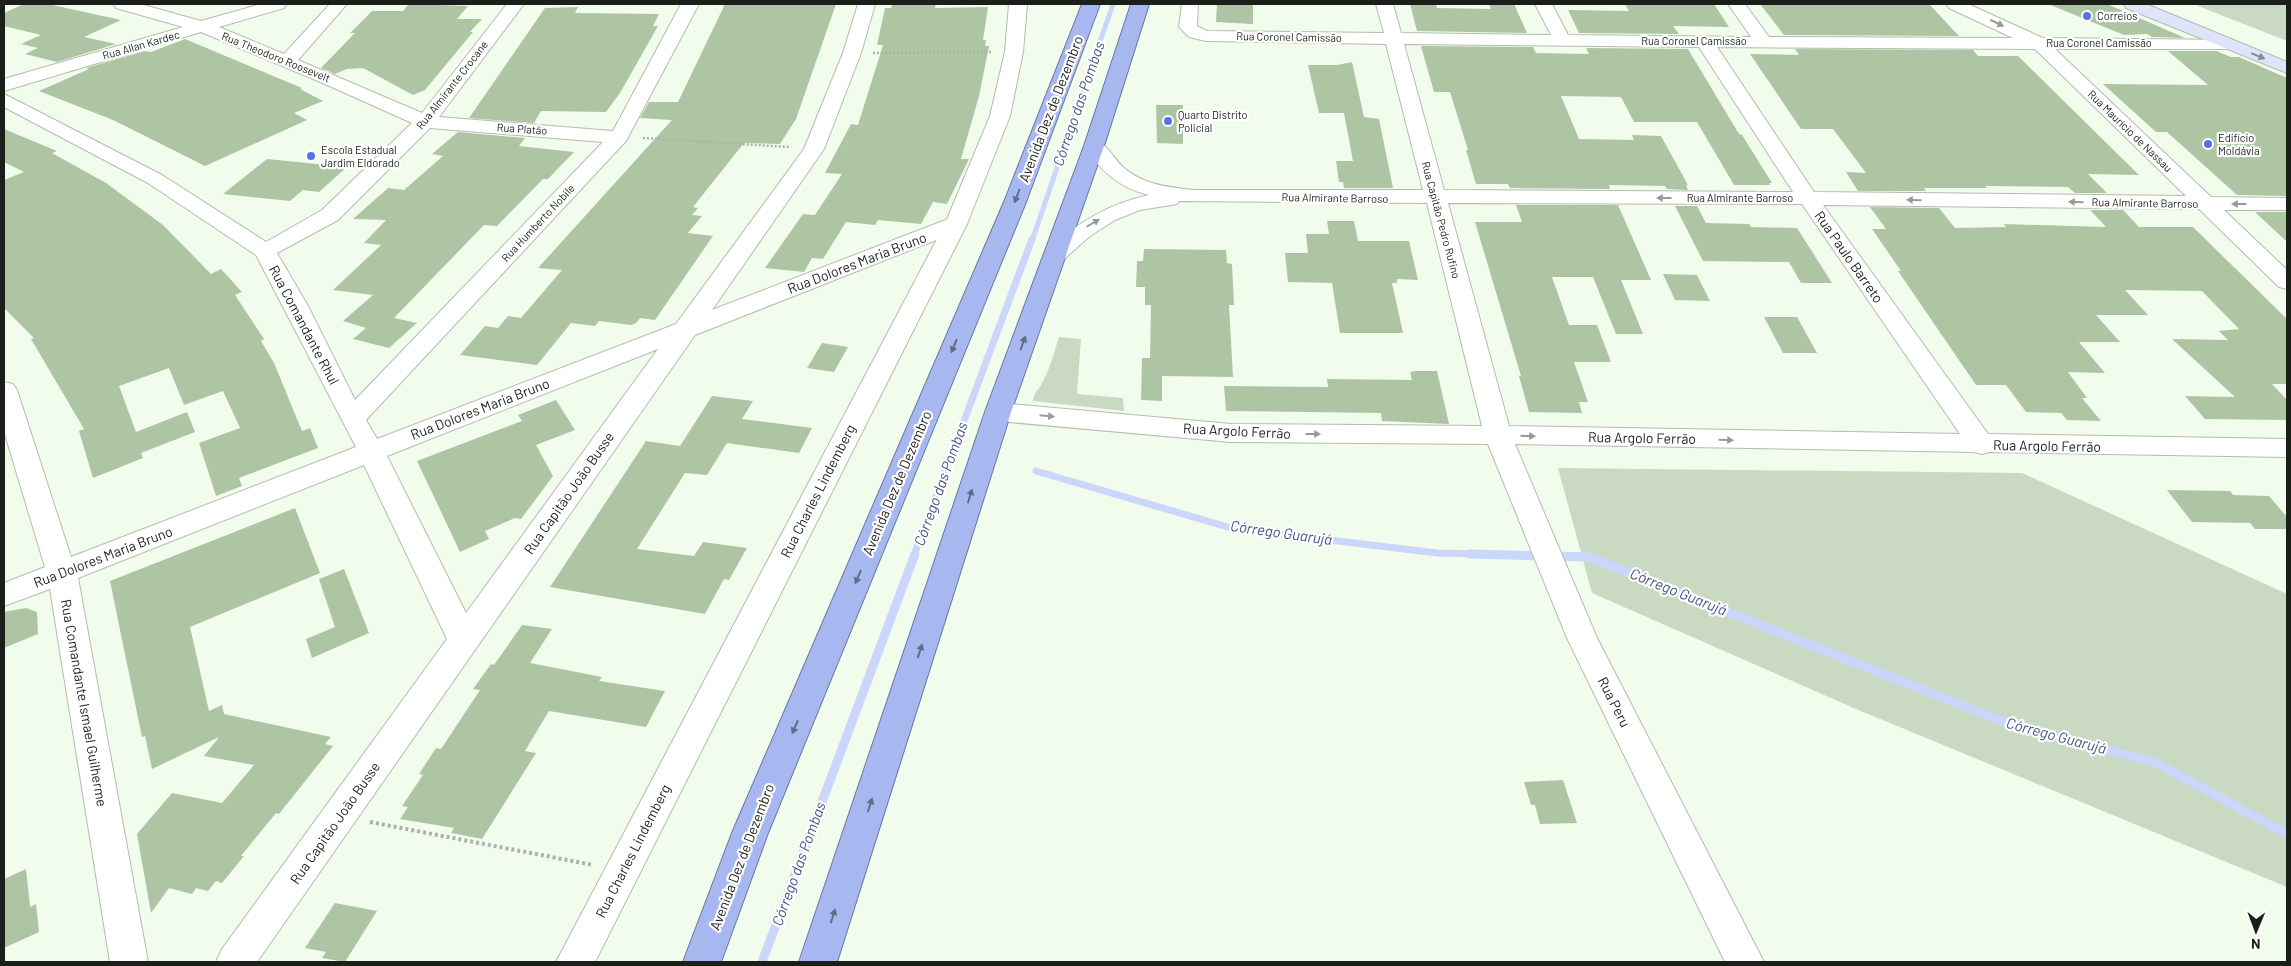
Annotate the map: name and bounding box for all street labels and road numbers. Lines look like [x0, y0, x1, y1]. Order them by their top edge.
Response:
street label: Rua Allan Kardec [101, 27, 181, 62]
street label: Rua Theodoro Roosevelt [220, 29, 332, 84]
street label: Rua Coronel Camissão [1236, 29, 1342, 44]
street label: Avenida Dez de Dezembro [1015, 33, 1086, 184]
street label: Rua Coronel Camissão [1641, 34, 1747, 47]
street label: Rua Coronel Camissão [2046, 36, 2152, 49]
street label: Rua Almirante Crocane [413, 38, 490, 132]
street label: Rua Maurício de Nassau [2086, 87, 2175, 174]
street label: Rua Platão [496, 120, 548, 137]
street label: Rua Capitão Pedro Rufino [1420, 160, 1463, 280]
street label: Rua Humberto Nobile [498, 181, 577, 264]
street label: Rua Almirante Barroso [1282, 190, 1388, 205]
street label: Rua Almirante Barroso [1687, 191, 1793, 204]
street label: Rua Almirante Barroso [2092, 195, 2198, 210]
street label: Rua Paulo Barreto [1811, 207, 1887, 306]
street label: Rua Dolores Maria Bruno [785, 228, 929, 297]
street label: Rua Comandante Rhul [266, 262, 343, 387]
street label: Rua Dolores Maria Bruno [408, 374, 552, 443]
street label: Avenida Dez de Dezembro [858, 408, 935, 558]
street label: Rua Argolo Ferrão [1183, 419, 1291, 442]
street label: Rua Charles Lindemberg [777, 421, 859, 560]
street label: Rua Capitão João Busse [520, 428, 617, 557]
street label: Rua Argolo Ferrão [1588, 428, 1696, 447]
street label: Rua Argolo Ferrão [1993, 436, 2101, 455]
street label: Rua Dolores Maria Bruno [31, 522, 175, 591]
street label: Rua Comandante Ismael Guilherme [58, 598, 111, 808]
street label: Rua Peru [1595, 674, 1634, 730]
street label: Rua Capitão João Busse [286, 758, 383, 887]
street label: Rua Charles Lindemberg [592, 781, 674, 920]
street label: Avenida Dez de Dezembro [706, 781, 777, 932]

